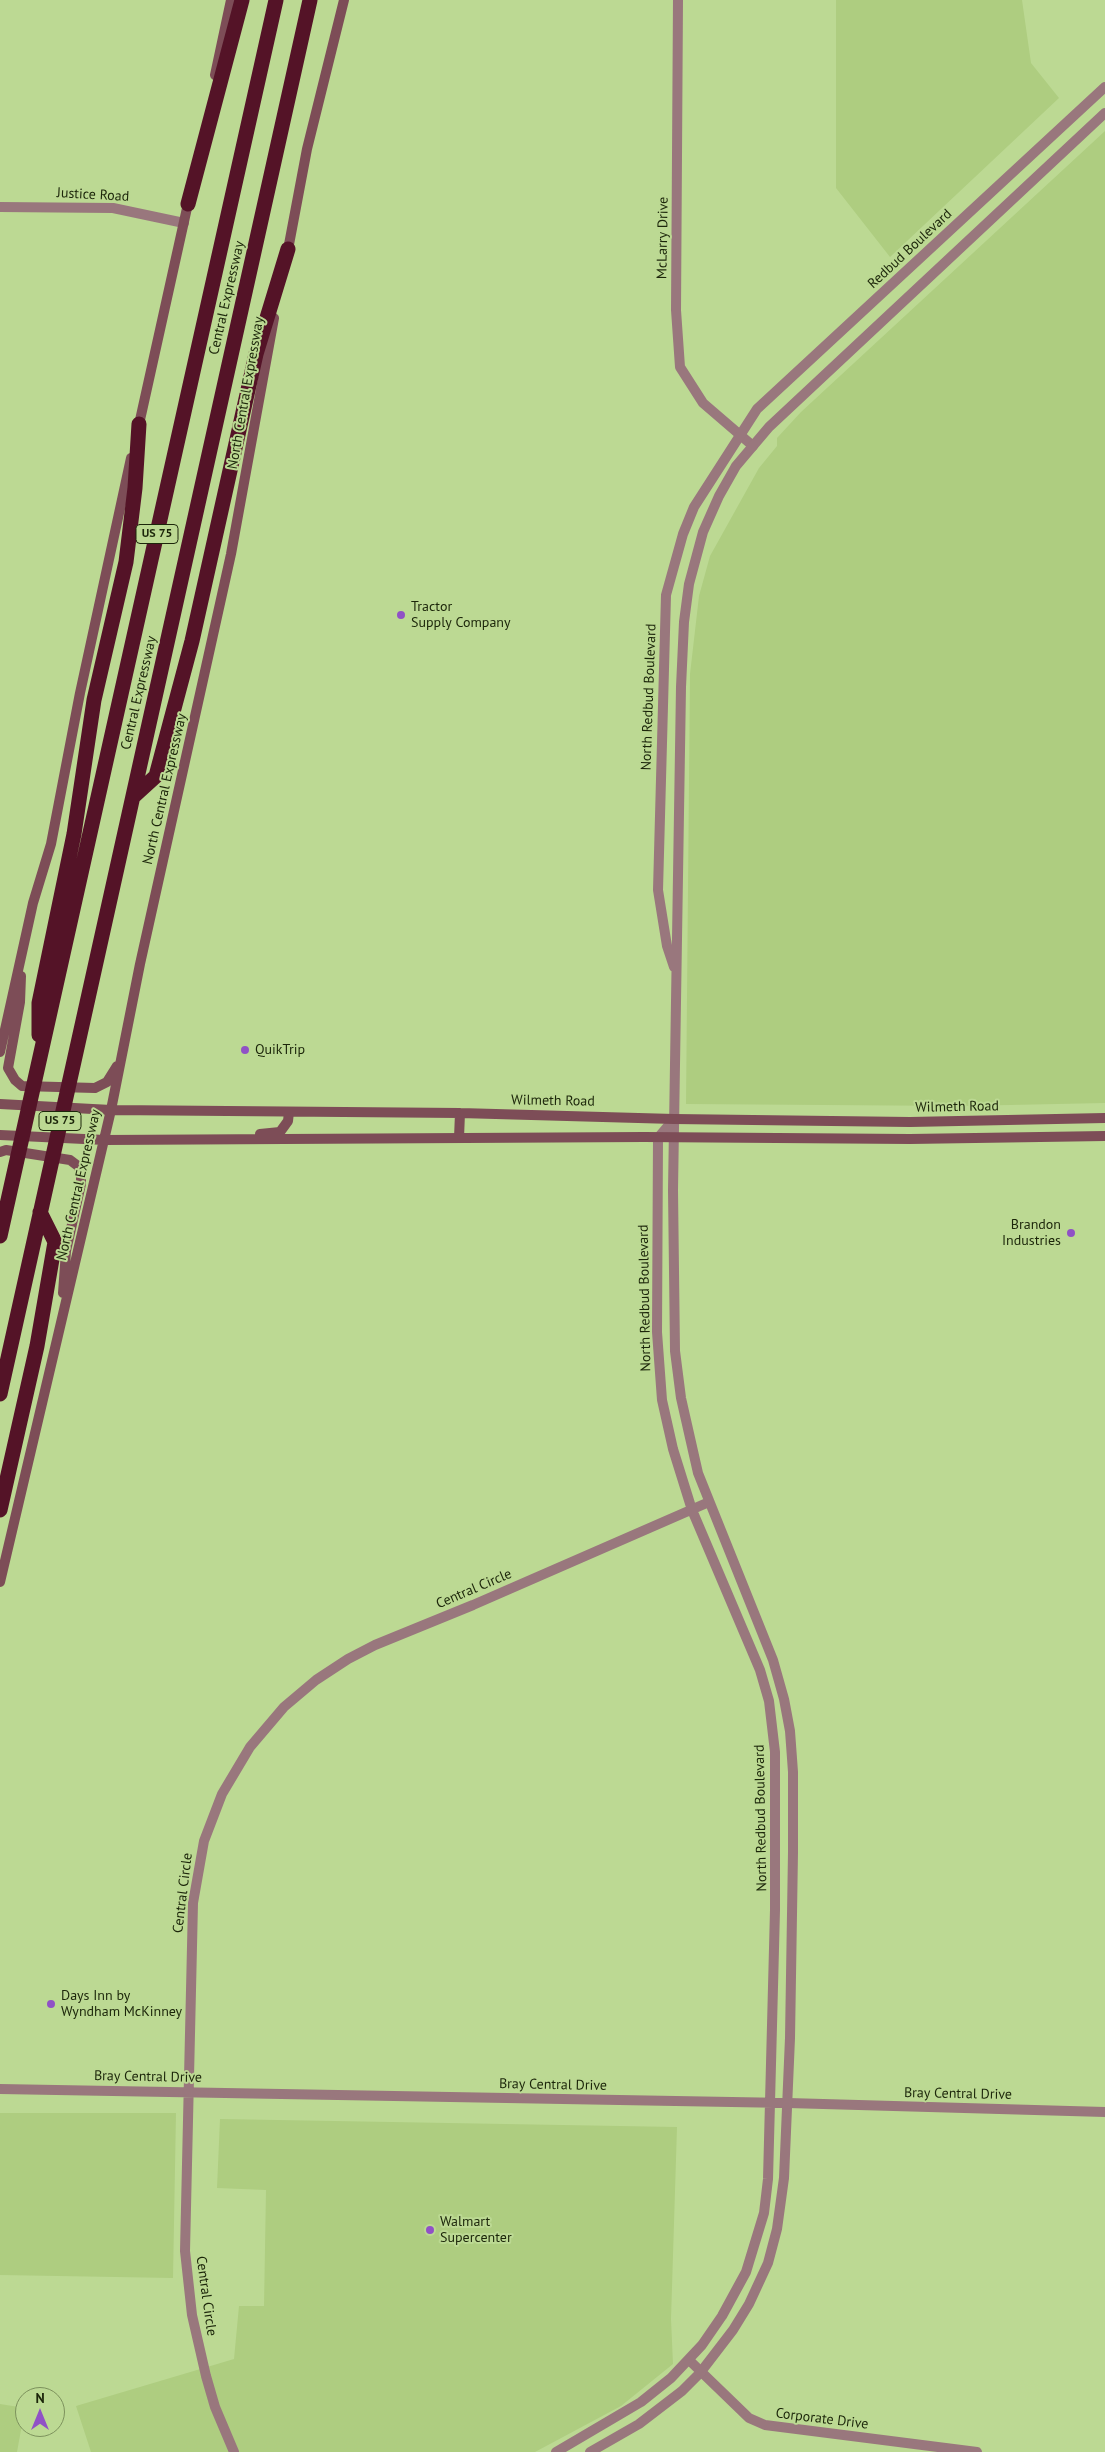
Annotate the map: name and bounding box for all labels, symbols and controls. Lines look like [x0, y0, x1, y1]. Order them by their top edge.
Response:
street label: Justice Road [56, 185, 130, 205]
street label: McLarry Drive [654, 197, 672, 279]
street label: Redbud Boulevard [864, 206, 956, 292]
street label: Central Expressway [206, 239, 248, 357]
street label: North Central Expressway [224, 315, 268, 471]
road number: US 75 [136, 524, 178, 544]
place label: Tractor Supply Company [411, 599, 511, 632]
marker: Tractor Supply Company [395, 609, 407, 621]
street label: North Redbud Boulevard [638, 623, 660, 771]
street label: Central Expressway [118, 634, 160, 752]
street label: North Central Expressway [139, 712, 191, 866]
place label: QuikTrip [255, 1042, 305, 1058]
marker: QuikTrip [239, 1044, 251, 1056]
street label: Wilmeth Road [511, 1092, 595, 1110]
street label: Wilmeth Road [915, 1098, 999, 1116]
street label: North Central Expressway [53, 1108, 105, 1262]
road number: US 75 [39, 1112, 81, 1130]
place label: Brandon Industries [1002, 1217, 1061, 1250]
street label: North Redbud Boulevard [635, 1224, 655, 1372]
marker: Brandon Industries [1065, 1227, 1077, 1239]
street label: Central Circle [434, 1566, 514, 1612]
street label: North Redbud Boulevard [751, 1744, 771, 1892]
street label: Central Circle [170, 1852, 196, 1934]
place label: Days Inn by Wyndham McKinney [61, 1988, 182, 2020]
marker: Days Inn by Wyndham McKinney [45, 1998, 57, 2010]
street label: Bray Central Drive [94, 2068, 202, 2086]
street label: Bray Central Drive [499, 2076, 607, 2094]
street label: Bray Central Drive [904, 2085, 1012, 2103]
place label: Walmart Supercenter [440, 2214, 512, 2246]
marker: Walmart Supercenter [424, 2224, 436, 2236]
street label: Central Circle [192, 2255, 220, 2337]
north arrow [15, 2387, 65, 2437]
text: N [35, 2389, 45, 2407]
street label: Corporate Drive [775, 2405, 869, 2433]

